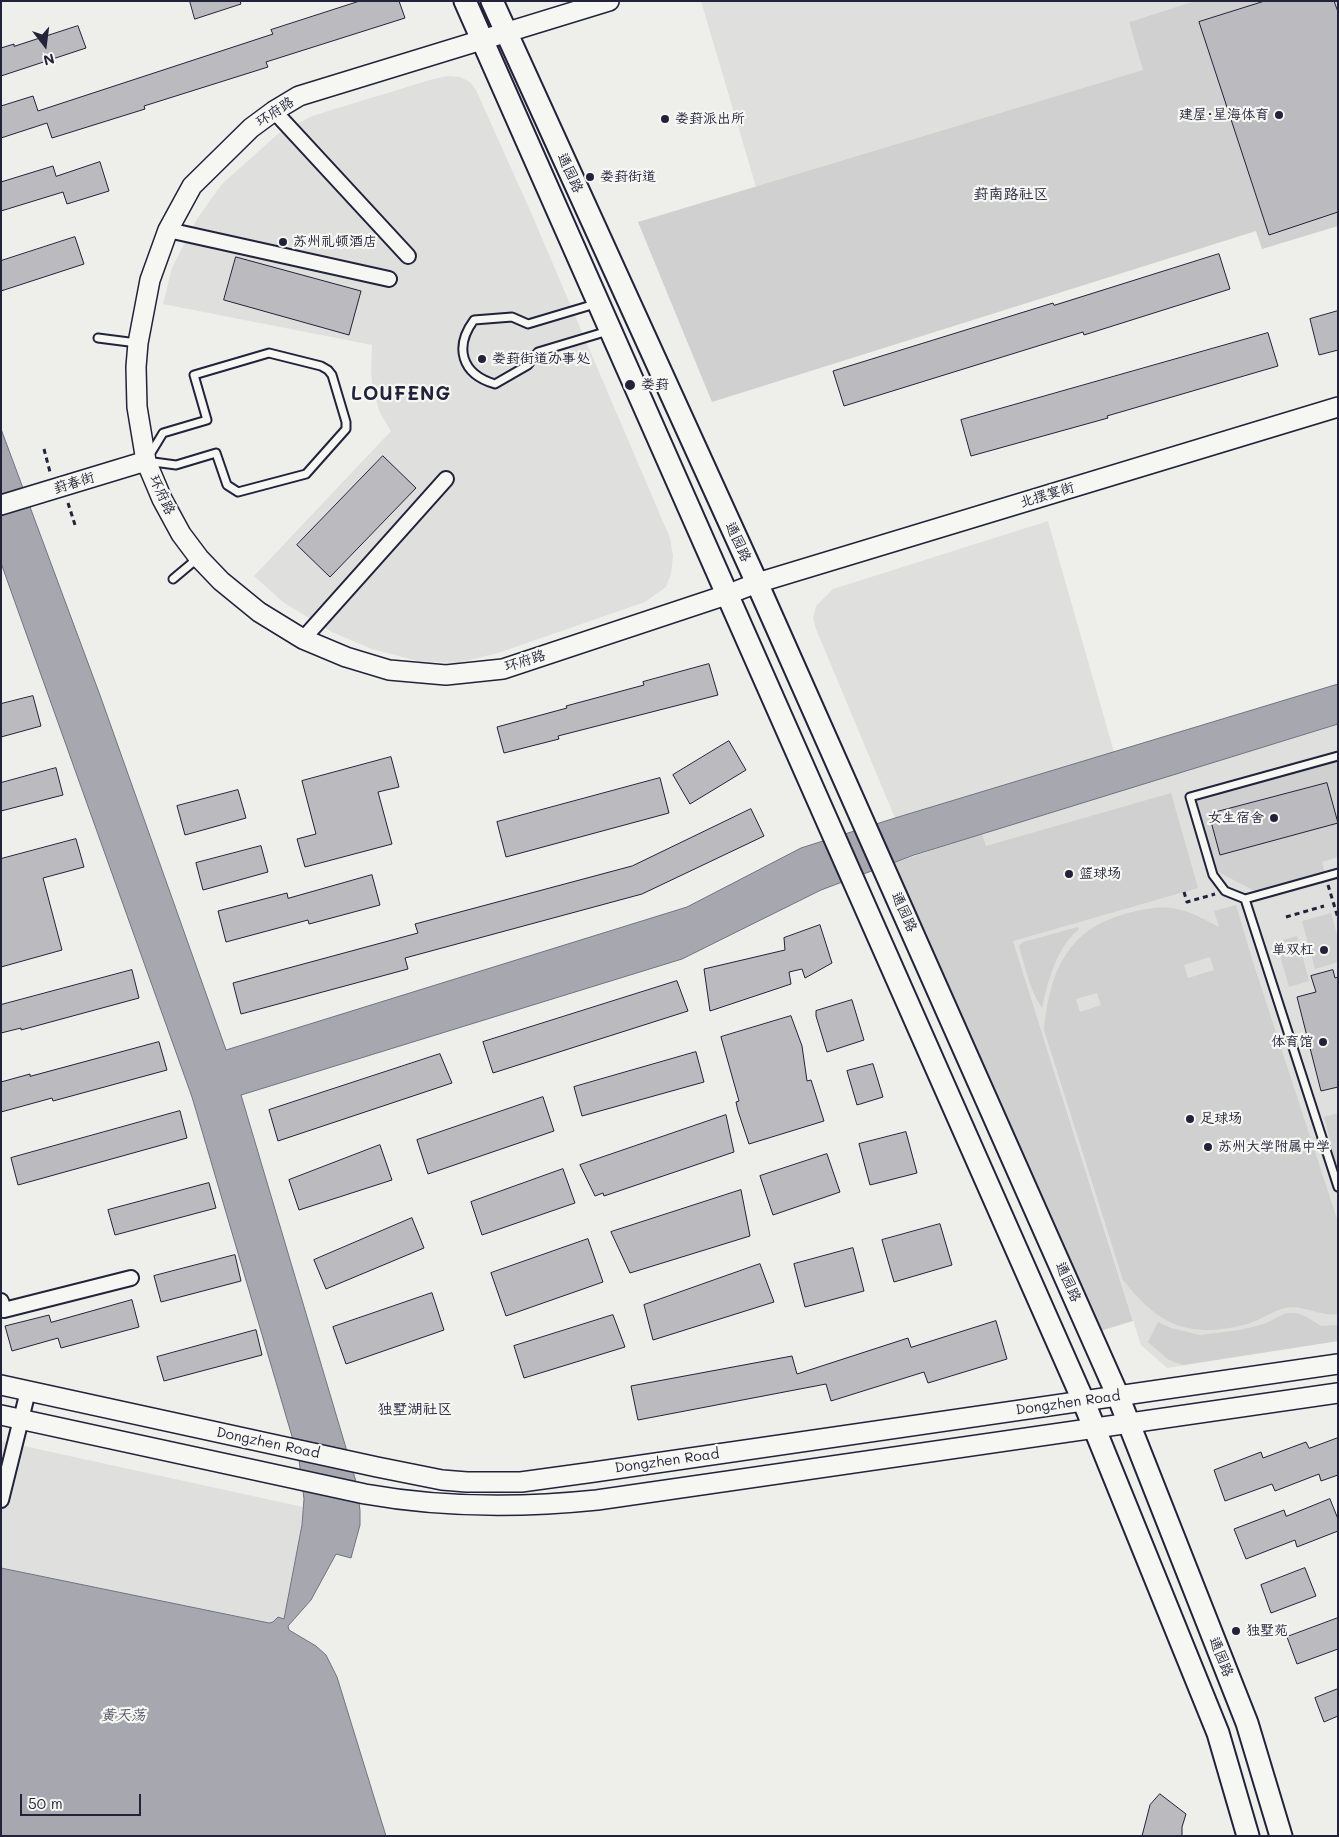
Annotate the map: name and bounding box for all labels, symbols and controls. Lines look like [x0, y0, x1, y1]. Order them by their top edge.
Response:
north arrow [20, 20, 70, 70]
text: N [41, 49, 57, 71]
street label: 环府路 [253, 94, 297, 130]
place label: 建屋·星海体育 [1179, 107, 1269, 123]
marker: 建屋·星海体育 [1273, 109, 1285, 121]
place label: 娄葑派出所 [675, 111, 745, 127]
marker: 娄葑派出所 [659, 113, 671, 125]
street label: 通园路 [554, 150, 586, 196]
place label: 娄葑街道 [600, 169, 656, 185]
marker: 娄葑街道 [584, 171, 596, 183]
district label: 葑南路社区 [974, 185, 1048, 203]
place label: 苏州礼顿酒店 [293, 234, 377, 250]
marker: 苏州礼顿酒店 [277, 236, 289, 248]
place label: 娄葑街道办事处 [492, 351, 590, 367]
marker: 娄葑街道办事处 [476, 353, 488, 365]
place label: 娄葑 [641, 377, 669, 393]
marker: 娄葑 [623, 378, 637, 392]
district label: LOUFENG [350, 383, 452, 405]
street label: 葑春街 [51, 469, 97, 497]
street label: 环府路 [146, 472, 178, 518]
street label: 北摆宴街 [1018, 479, 1076, 511]
street label: 通园路 [722, 519, 754, 565]
street label: 环府路 [502, 647, 548, 675]
place label: 女生宿舍 [1208, 810, 1264, 826]
marker: 女生宿舍 [1268, 812, 1280, 824]
place label: 篮球场 [1079, 866, 1121, 882]
marker: 篮球场 [1063, 868, 1075, 880]
street label: 通园路 [888, 889, 920, 935]
place label: 单双杠 [1272, 942, 1314, 958]
marker: 单双杠 [1318, 944, 1330, 956]
place label: 体育馆 [1271, 1034, 1313, 1050]
marker: 体育馆 [1317, 1036, 1329, 1048]
place label: 足球场 [1200, 1111, 1242, 1127]
marker: 足球场 [1184, 1113, 1196, 1125]
place label: 苏州大学附属中学 [1218, 1139, 1330, 1155]
marker: 苏州大学附属中学 [1202, 1141, 1214, 1153]
street label: 通园路 [1052, 1259, 1084, 1305]
street label: Dongzhen Road [1015, 1387, 1121, 1419]
district label: 独墅湖社区 [378, 1400, 452, 1418]
street label: Dongzhen Road [215, 1424, 321, 1462]
street label: Dongzhen Road [614, 1445, 720, 1477]
place label: 独墅苑 [1246, 1623, 1288, 1639]
marker: 独墅苑 [1230, 1625, 1242, 1637]
street label: 通园路 [1205, 1634, 1237, 1680]
water label: 黄天荡 [101, 1706, 145, 1724]
scale bar [22, 1784, 144, 1816]
text: 50 m [28, 1793, 63, 1813]

